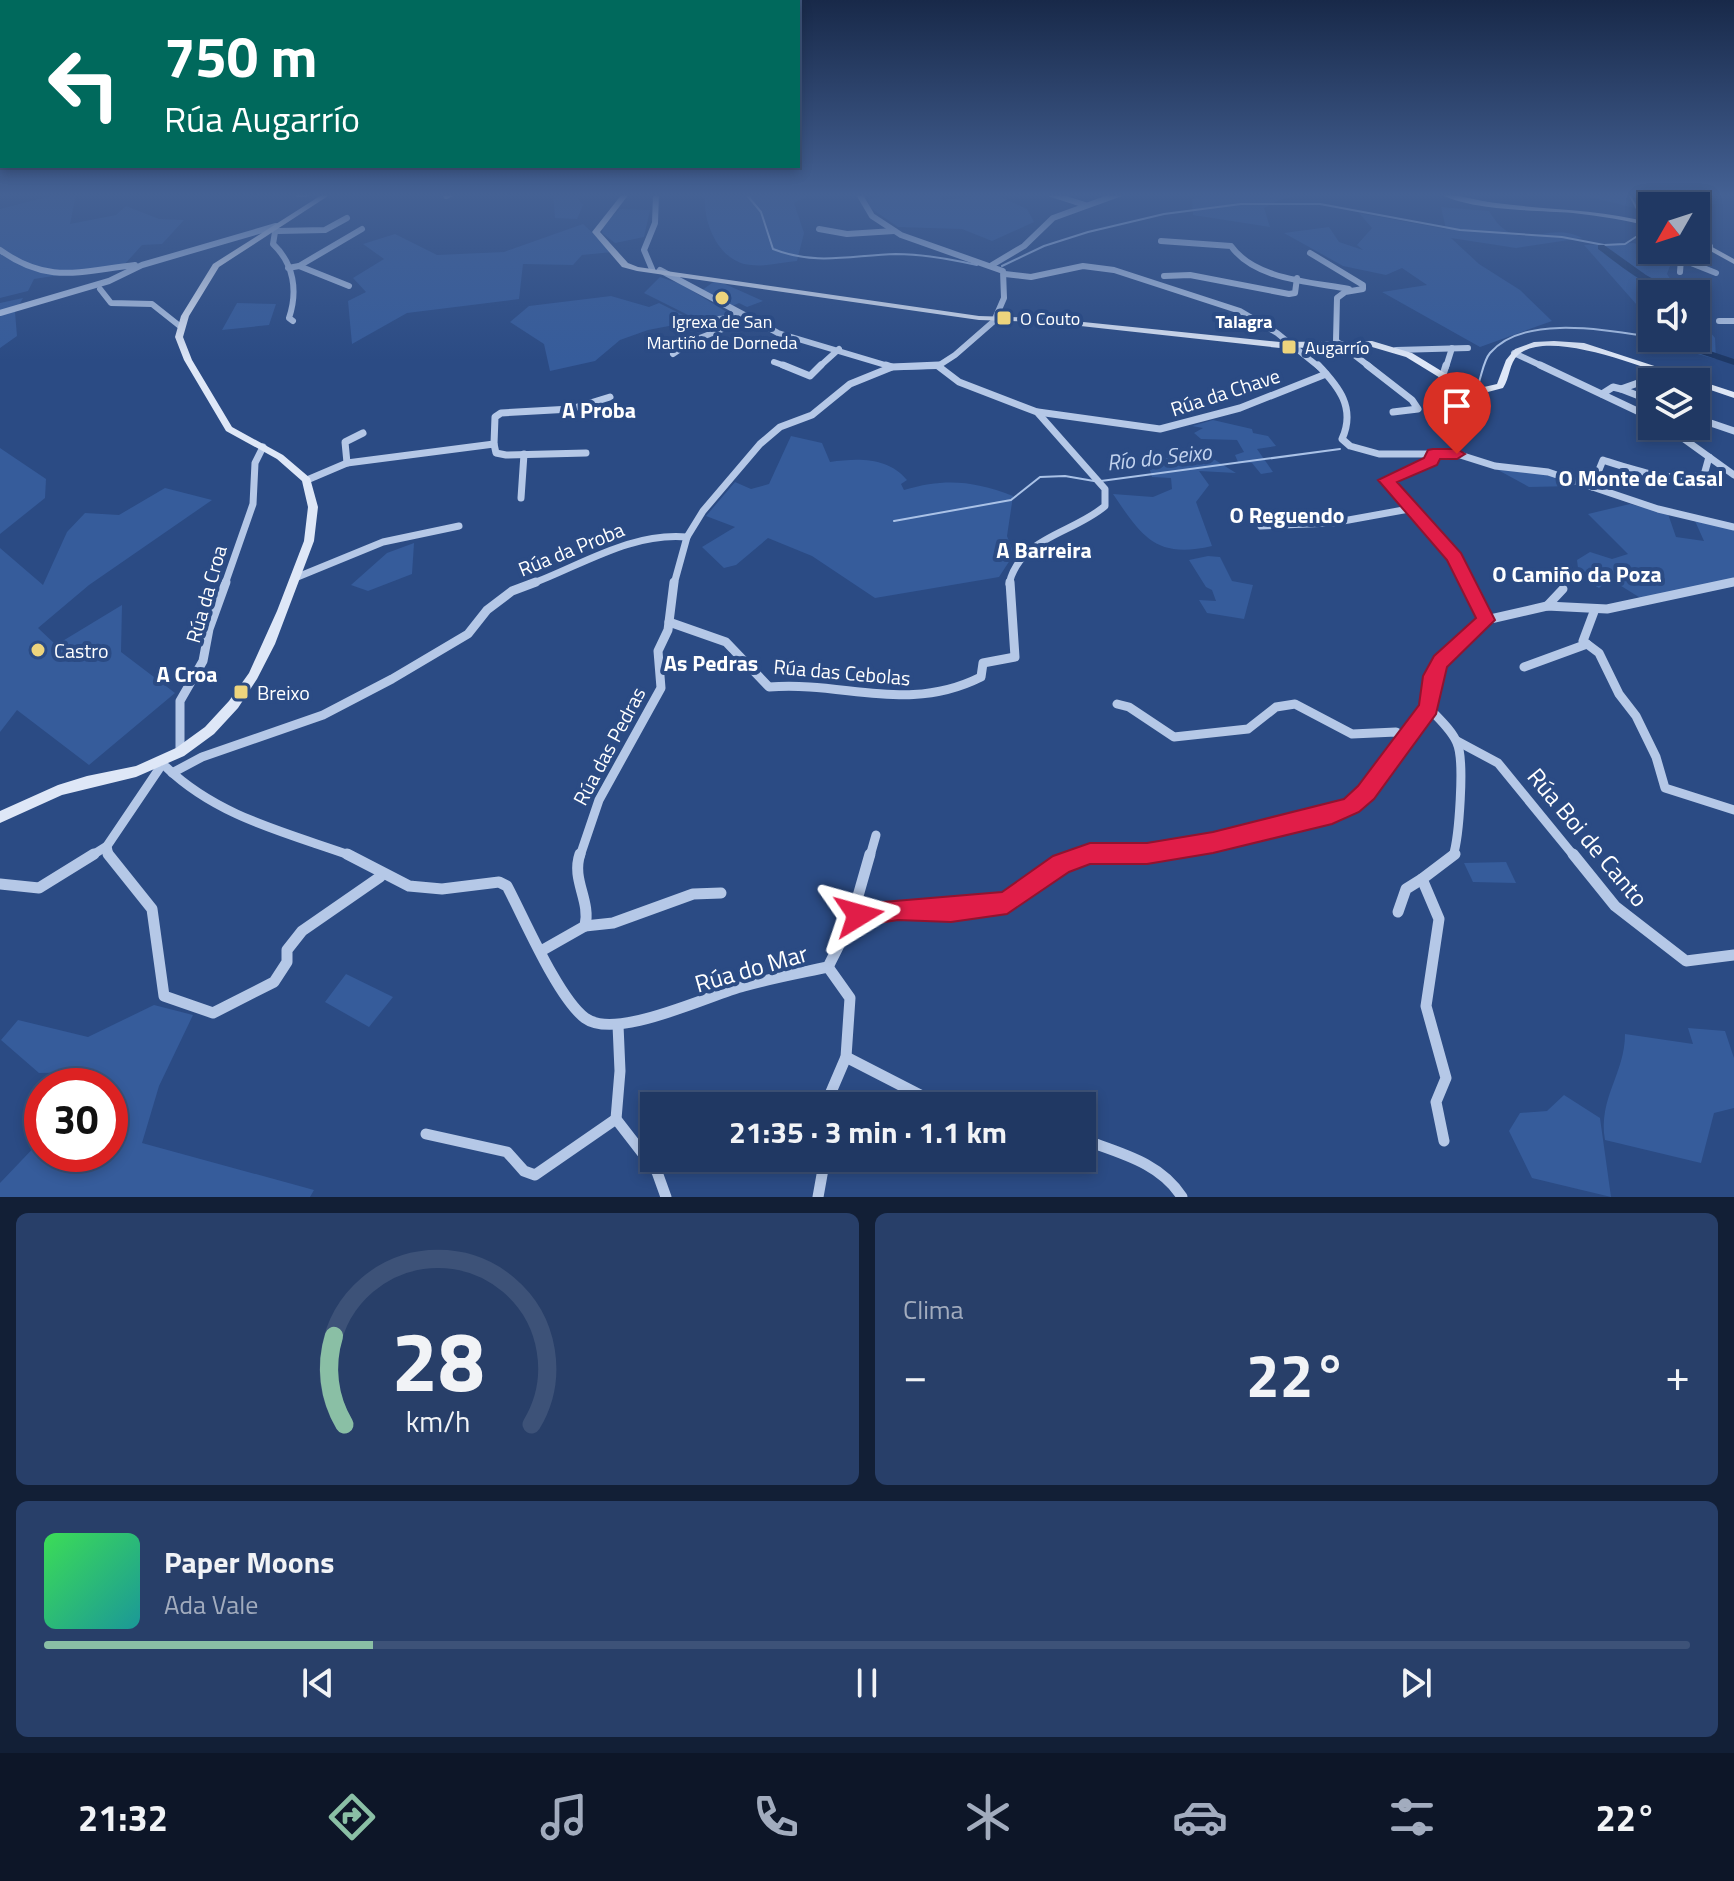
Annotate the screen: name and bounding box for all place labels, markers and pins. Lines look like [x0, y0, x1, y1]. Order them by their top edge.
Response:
marker: Igrexa de San Martiño de Dorneda [713, 289, 731, 307]
place label: O Couto [1020, 305, 1080, 332]
place label: Igrexa de San Martiño de Dorneda [647, 308, 797, 356]
marker: O Couto [995, 309, 1013, 327]
place label: Augarrío [1305, 334, 1369, 361]
marker: Augarrío [1280, 338, 1298, 356]
pin [1423, 372, 1491, 454]
place label: Castro [54, 635, 109, 666]
marker: Castro [29, 641, 47, 659]
place label: Breixo [257, 677, 310, 708]
marker: Breixo [232, 683, 250, 701]

